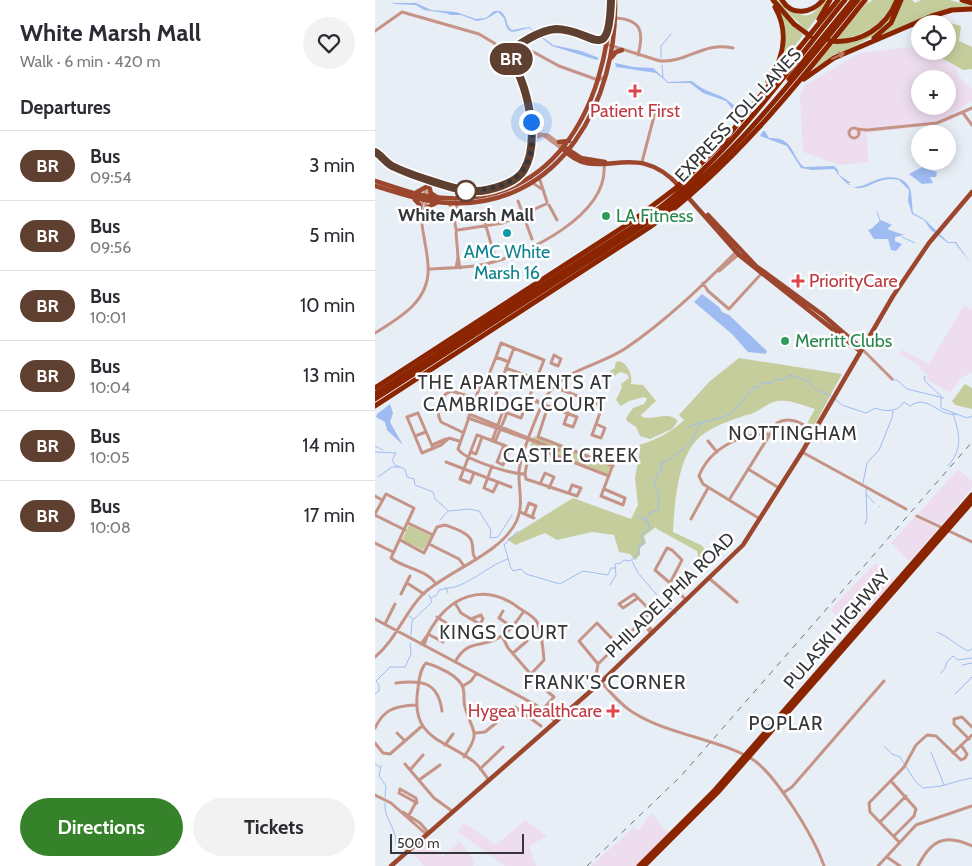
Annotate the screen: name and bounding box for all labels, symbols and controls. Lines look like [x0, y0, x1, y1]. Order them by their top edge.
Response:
map controls [911, 15, 956, 170]
button: locate [911, 15, 956, 60]
button: heart [303, 17, 355, 69]
text: White Marsh Mall [20, 18, 201, 47]
line badge: BR [489, 43, 533, 75]
street label: EXPRESS TOLL LANES [670, 43, 806, 187]
text: BR [500, 48, 522, 70]
text: Walk · 6 min · 420 m [20, 52, 161, 71]
one-way arrow [831, 52, 845, 60]
button: + [911, 70, 956, 115]
marker: Patient First [628, 84, 642, 98]
text: Departures [20, 96, 111, 119]
place label: Patient First [590, 100, 680, 122]
your location [519, 110, 544, 135]
button: − [911, 125, 956, 170]
text: Bus [90, 145, 120, 168]
text: 3 min [309, 154, 355, 177]
text: BR [36, 155, 59, 177]
text: 09:54 [90, 168, 132, 187]
marker: White Marsh Mall [455, 180, 477, 202]
place label: White Marsh Mall [398, 204, 534, 226]
place label: LA Fitness [616, 205, 694, 227]
marker: LA Fitness [600, 210, 612, 222]
text: Bus [90, 215, 120, 238]
text: 5 min [309, 224, 355, 247]
text: BR [36, 225, 59, 247]
marker: AMC White Marsh 16 [501, 227, 513, 239]
text: 09:56 [90, 238, 131, 257]
place label: AMC White Marsh 16 [464, 241, 550, 284]
place label: PriorityCare [809, 270, 898, 292]
marker: PriorityCare [791, 274, 805, 288]
text: Bus [90, 285, 120, 308]
text: 10 min [300, 294, 355, 317]
text: BR [36, 295, 59, 317]
text: 10:01 [90, 308, 126, 327]
place label: Merritt Clubs [795, 330, 892, 352]
marker: Merritt Clubs [779, 335, 791, 347]
text: Bus [90, 355, 120, 378]
text: 13 min [303, 364, 355, 387]
text: BR [36, 365, 59, 387]
district label: THE APARTMENTS AT CAMBRIDGE COURT [417, 371, 613, 416]
text: 10:04 [90, 378, 130, 397]
district label: NOTTINGHAM [728, 422, 858, 445]
text: Bus [90, 425, 120, 448]
text: 14 min [302, 434, 355, 457]
text: BR [36, 435, 59, 457]
district label: CASTLE CREEK [503, 444, 639, 467]
text: 10:05 [90, 448, 130, 467]
text: Bus [90, 495, 120, 518]
text: 17 min [304, 504, 355, 527]
text: BR [36, 505, 59, 527]
text: 10:08 [90, 518, 131, 537]
street label: PHILADELPHIA ROAD [601, 528, 739, 662]
street label: PULASKI HIGHWAY [779, 564, 895, 693]
district label: KINGS COURT [439, 621, 569, 644]
district label: FRANK'S CORNER [524, 671, 686, 694]
place label: Hygea Healthcare [468, 700, 602, 722]
marker: Hygea Healthcare [606, 704, 620, 718]
district label: POPLAR [748, 712, 824, 735]
button: Directions [20, 798, 183, 856]
button: Tickets [193, 798, 355, 856]
scale bar [390, 831, 524, 854]
text: 500 m [397, 834, 440, 852]

